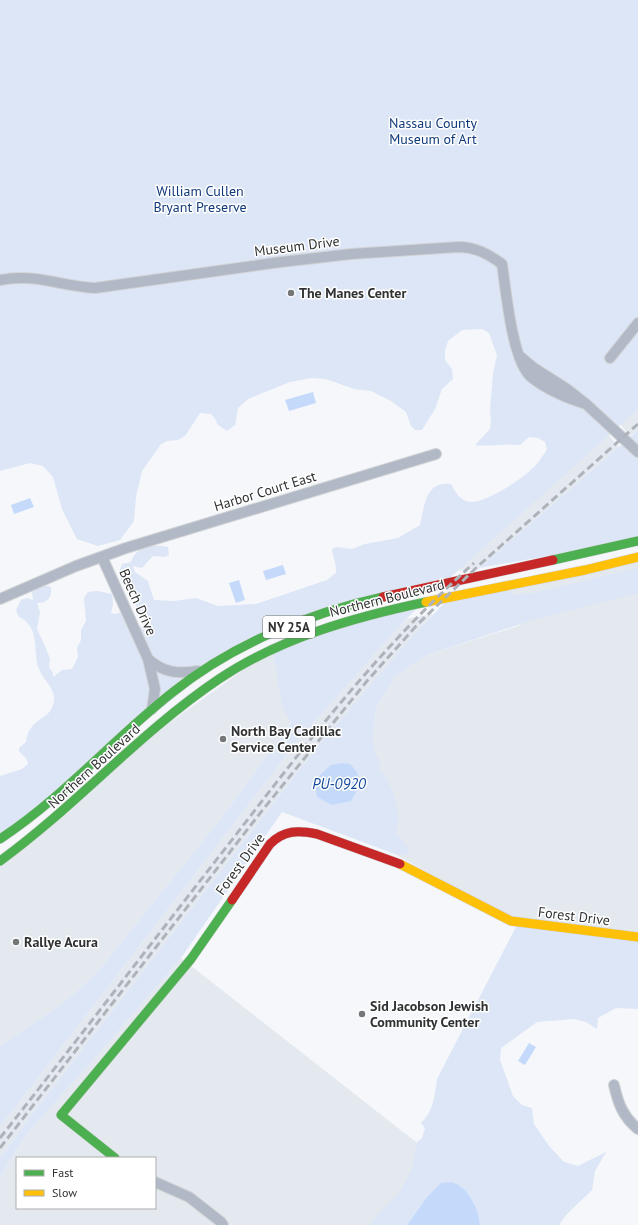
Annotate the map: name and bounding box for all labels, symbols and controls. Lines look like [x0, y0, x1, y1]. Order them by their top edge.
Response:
park label: Nassau County Museum of Art [389, 114, 477, 148]
park label: William Cullen Bryant Preserve [153, 182, 247, 216]
street label: Museum Drive [253, 232, 341, 260]
place label: The Manes Center [299, 284, 406, 302]
marker: The Manes Center [286, 288, 296, 298]
street label: Harbor Court East [212, 467, 319, 515]
street label: Beech Drive [115, 566, 161, 638]
street label: Northern Boulevard [328, 575, 446, 621]
road number: NY 25A [263, 616, 315, 638]
street label: Northern Boulevard [44, 720, 144, 812]
place label: North Bay Cadillac Service Center [231, 722, 341, 756]
marker: North Bay Cadillac Service Center [218, 734, 228, 744]
water label: PU-0920 [312, 774, 367, 793]
street label: Forest Drive [211, 829, 269, 899]
street label: Forest Drive [537, 903, 611, 929]
place label: Rallye Acura [24, 933, 98, 951]
marker: Rallye Acura [11, 937, 21, 947]
place label: Sid Jacobson Jewish Community Center [370, 997, 488, 1031]
marker: Sid Jacobson Jewish Community Center [357, 1009, 367, 1019]
legend [16, 1157, 156, 1209]
text: Fast [52, 1165, 73, 1180]
text: Slow [52, 1185, 77, 1200]

